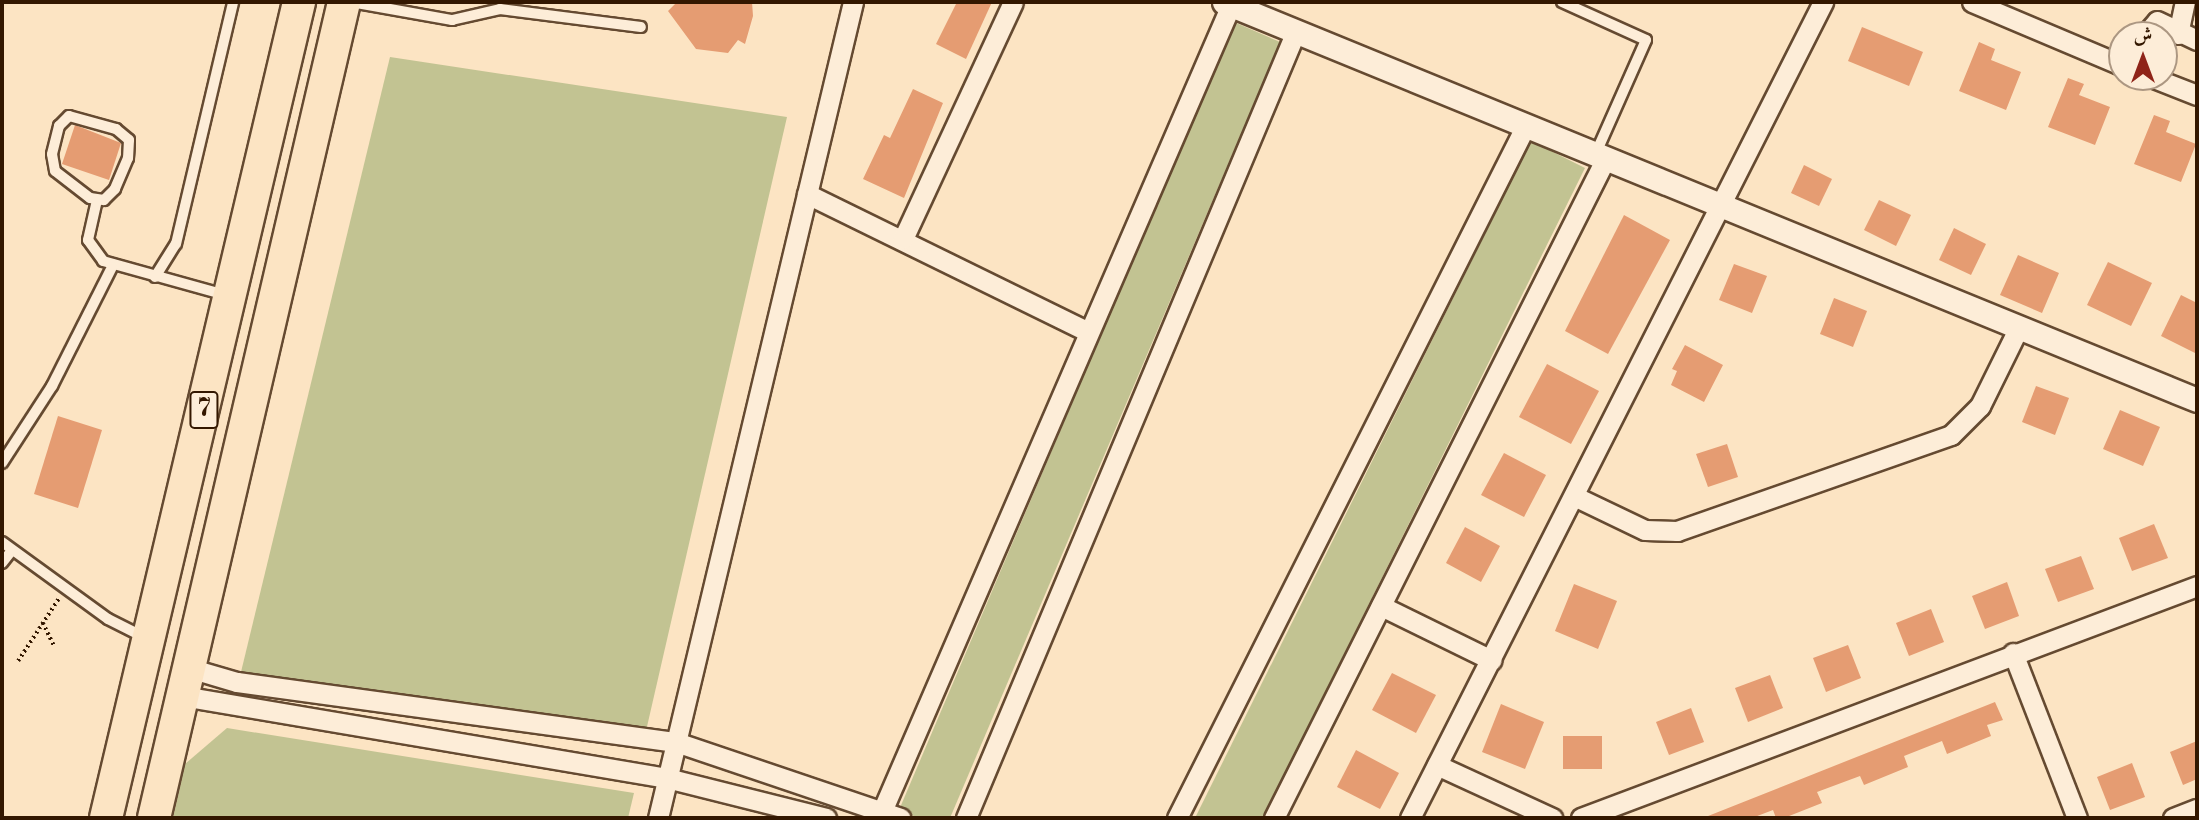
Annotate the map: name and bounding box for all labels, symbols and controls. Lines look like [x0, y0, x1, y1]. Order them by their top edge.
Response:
north arrow [2108, 21, 2178, 91]
text: ش [2134, 27, 2152, 46]
road number: 7 [188, 388, 220, 432]

